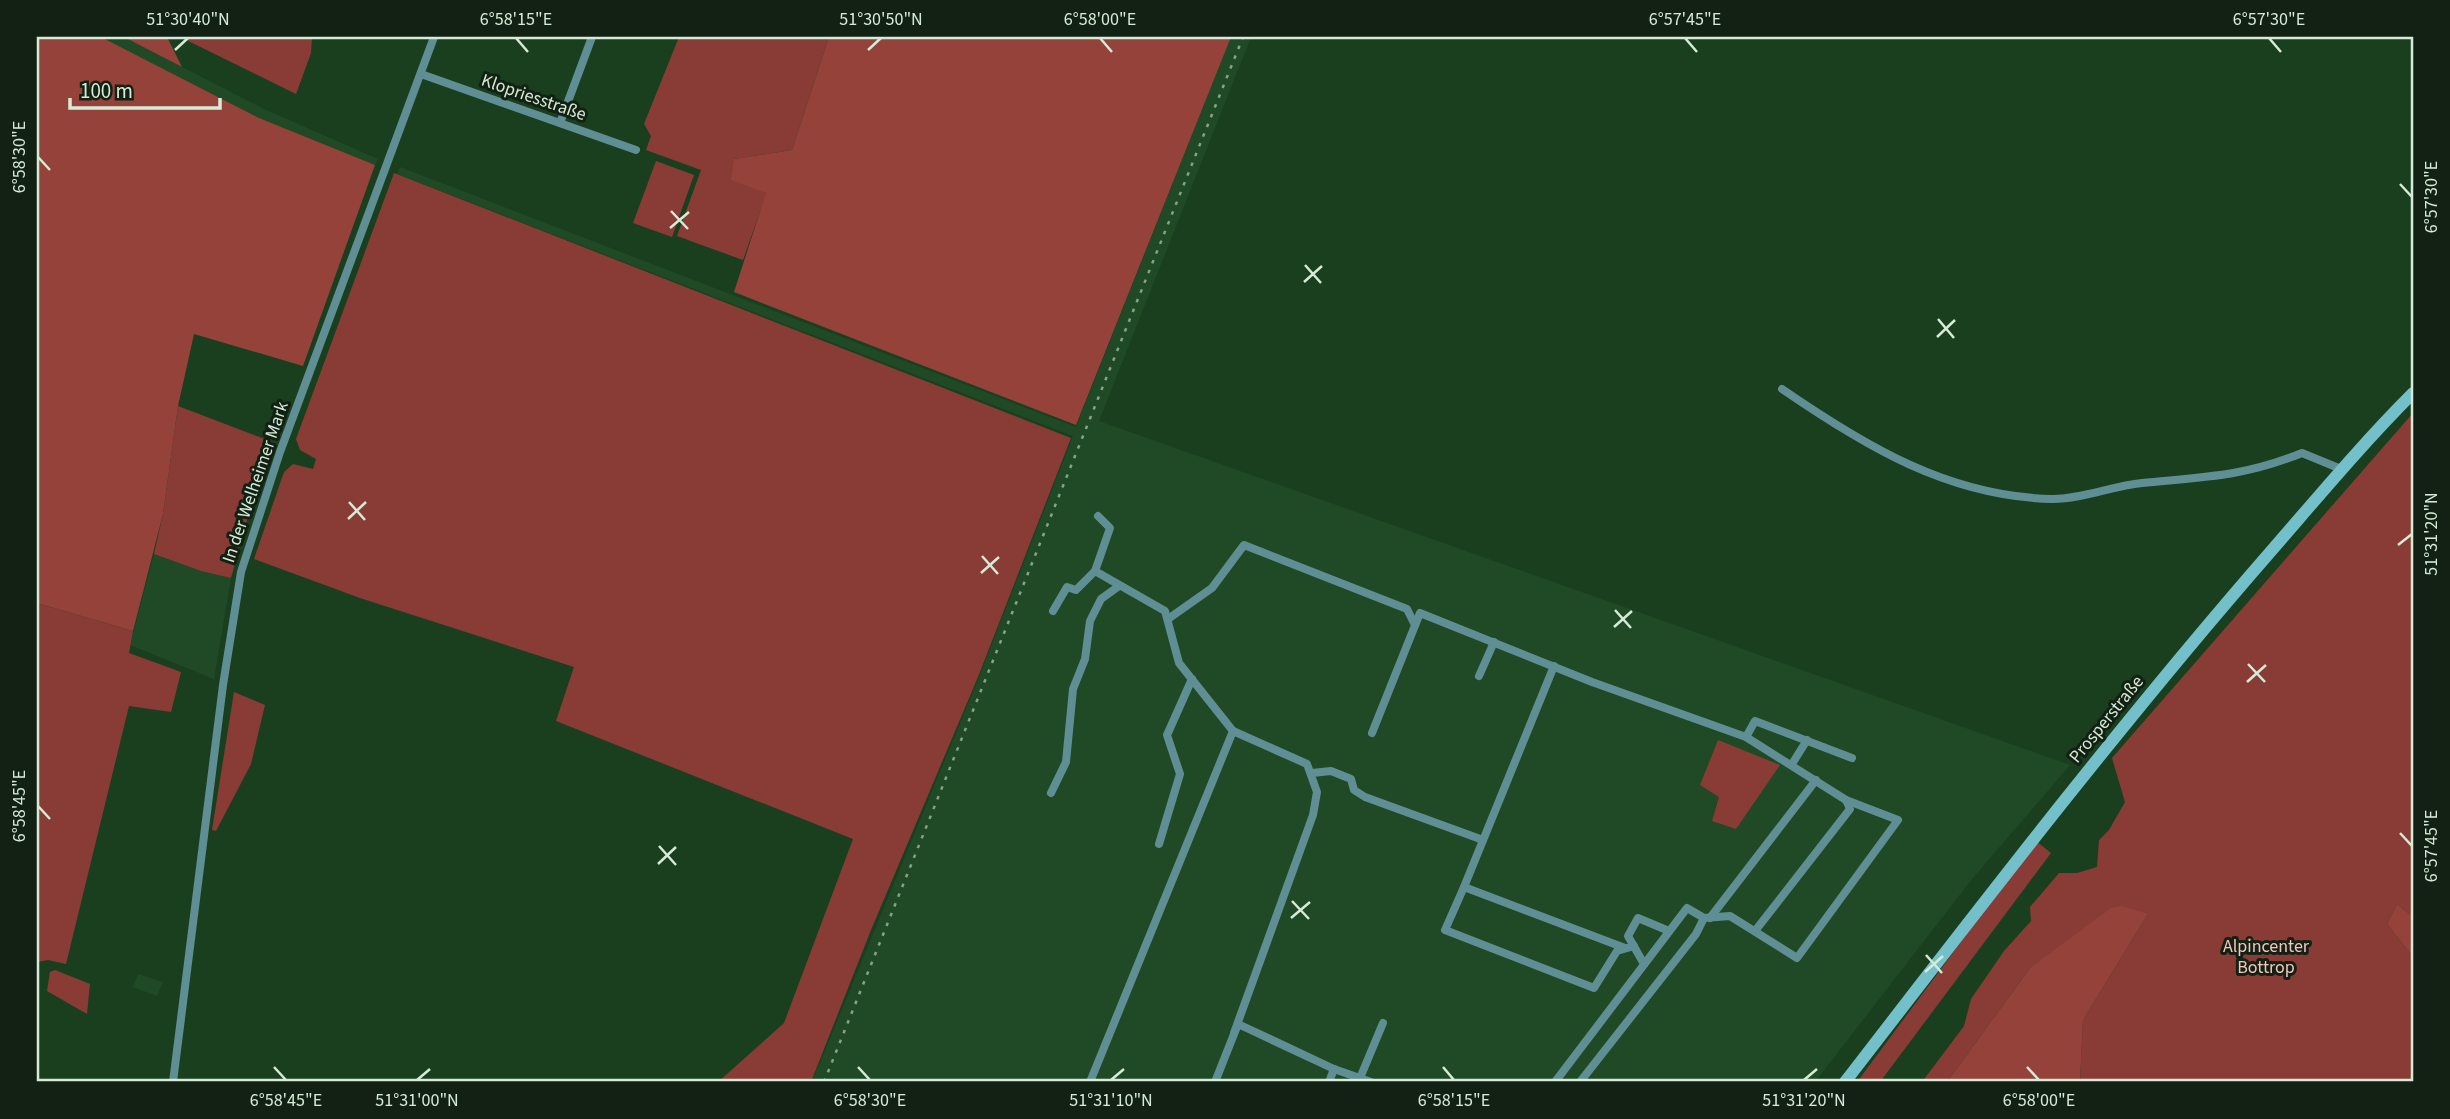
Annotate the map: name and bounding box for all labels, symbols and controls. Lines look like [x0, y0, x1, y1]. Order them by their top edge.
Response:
text: 51°30'40"N [146, 7, 230, 32]
text: 6°58'15"E [480, 7, 552, 32]
text: 51°30'50"N [839, 7, 923, 32]
text: 6°58'00"E [1064, 7, 1136, 32]
text: 6°57'45"E [1649, 7, 1721, 32]
text: 6°57'30"E [2233, 7, 2305, 32]
scale bar [70, 66, 220, 110]
street label: Klopriesstraße [478, 68, 590, 127]
text: 100 m [80, 76, 133, 106]
text: 6°58'30"E [7, 121, 32, 193]
text: 6°57'30"E [2419, 161, 2444, 233]
street label: In der Welheimer Mark [216, 398, 295, 566]
text: 51°31'20"N [2419, 492, 2444, 576]
street label: Prosperstraße [2063, 670, 2150, 768]
text: 6°58'45"E [7, 770, 32, 842]
text: 6°57'45"E [2419, 810, 2444, 882]
park label: Alpincenter Bottrop [2223, 934, 2310, 980]
text: 6°58'45"E [250, 1088, 322, 1113]
text: 51°31'00"N [375, 1088, 459, 1113]
text: 6°58'30"E [834, 1088, 906, 1113]
text: 51°31'10"N [1069, 1088, 1153, 1113]
text: 6°58'15"E [1418, 1088, 1490, 1113]
text: 51°31'20"N [1762, 1088, 1846, 1113]
text: 6°58'00"E [2003, 1088, 2075, 1113]

